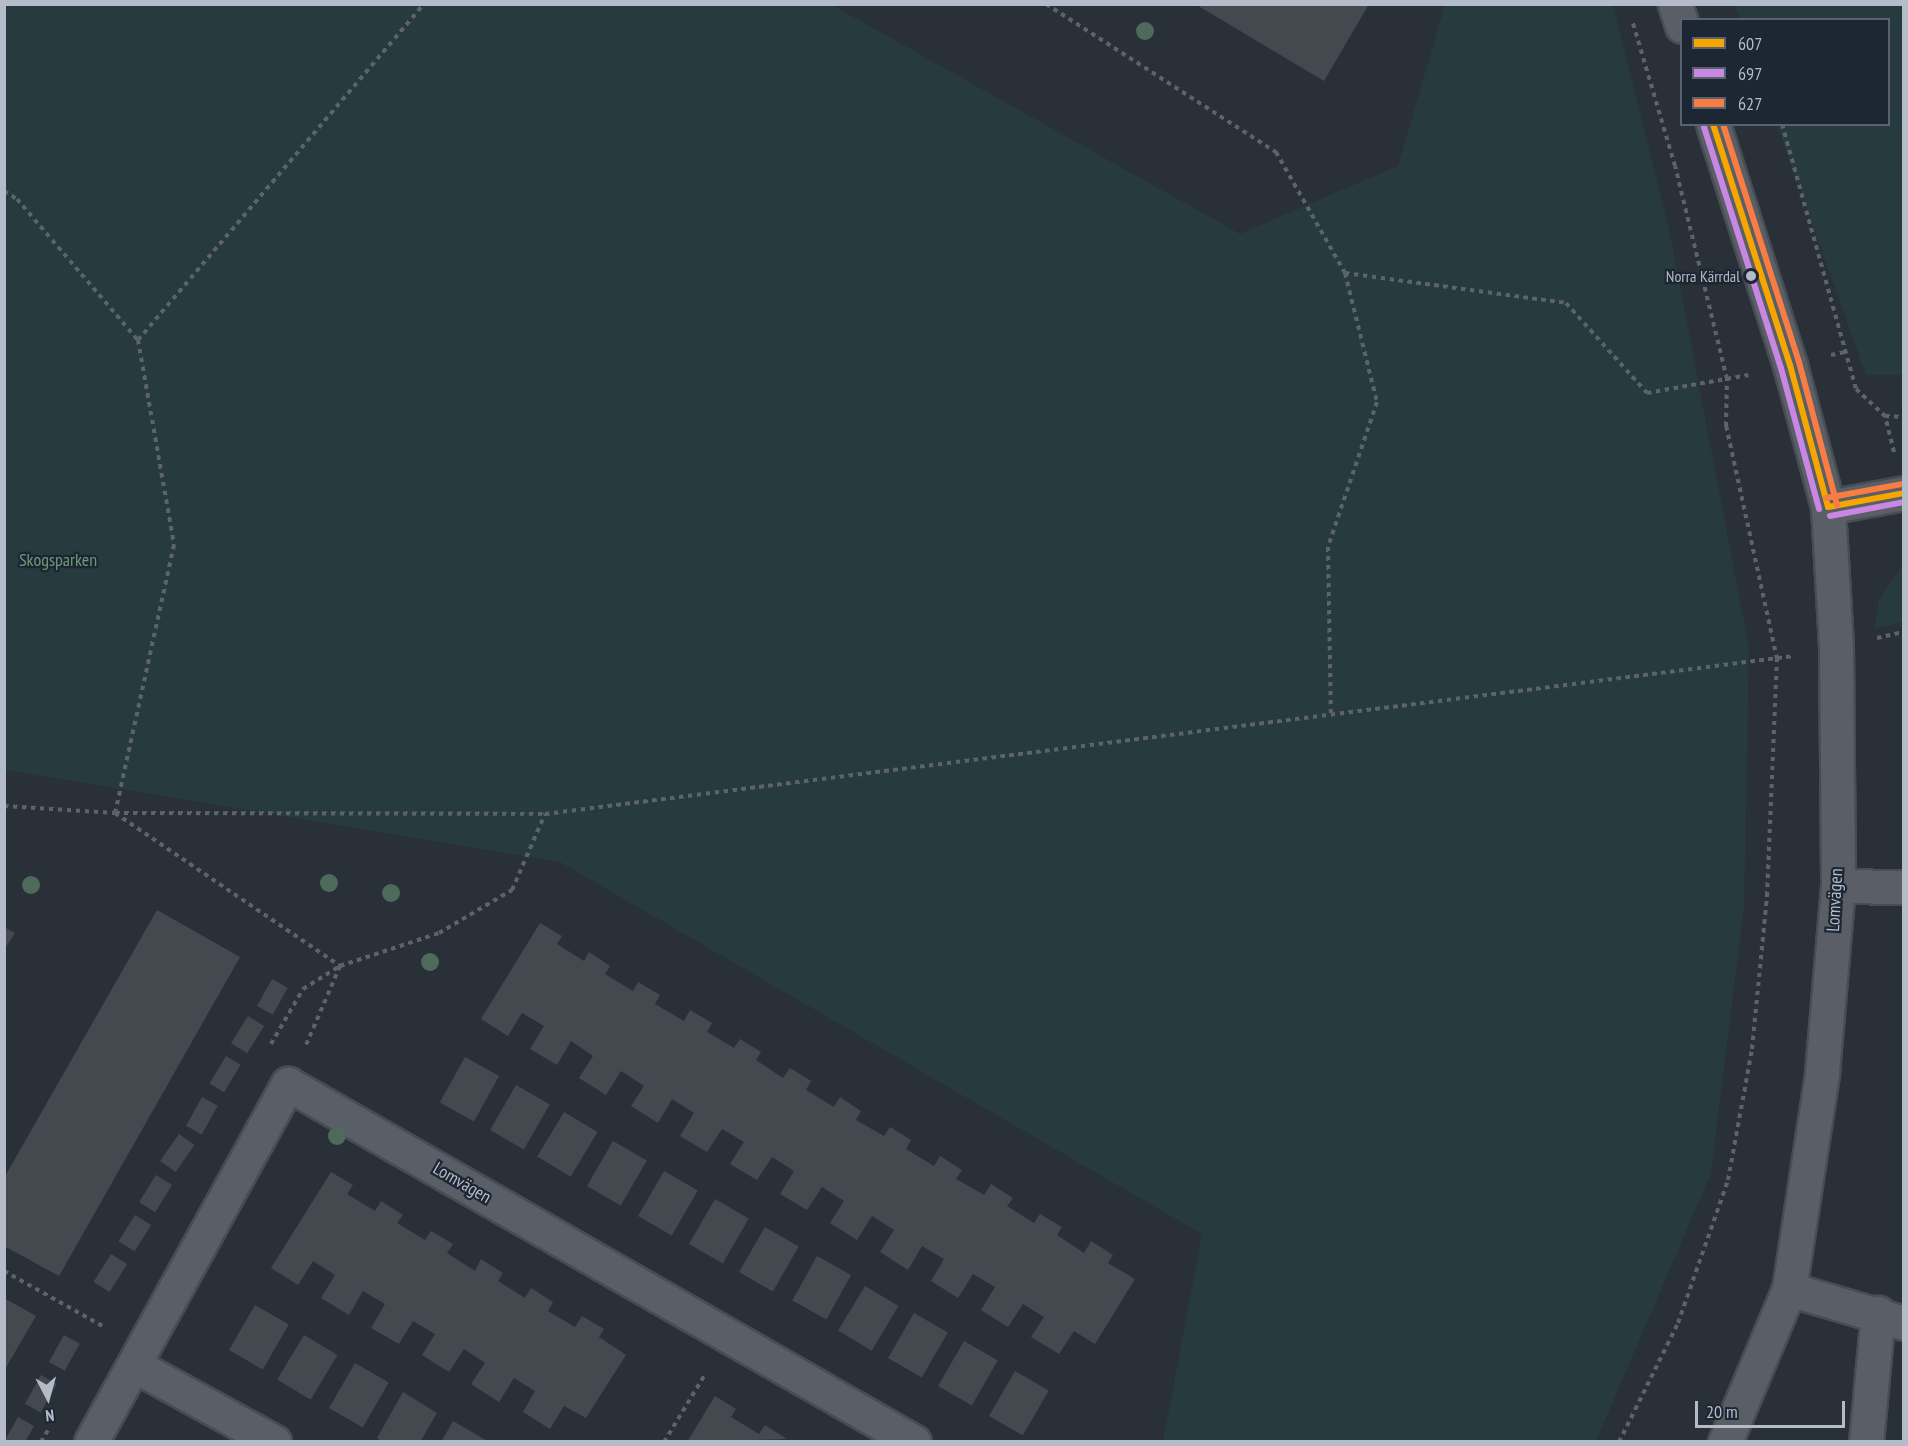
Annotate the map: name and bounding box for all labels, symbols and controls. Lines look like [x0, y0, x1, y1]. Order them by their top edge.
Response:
legend [1680, 18, 1890, 126]
text: 607 [1738, 32, 1762, 55]
text: 697 [1738, 62, 1762, 85]
text: 627 [1738, 92, 1762, 115]
place label: Norra Kärrdal [1666, 266, 1740, 286]
marker: Norra Kärrdal [1745, 270, 1757, 282]
park label: Skogsparken [19, 549, 97, 571]
street label: Lomvägen [1823, 868, 1847, 932]
street label: Lomvägen [429, 1158, 495, 1208]
north arrow [18, 1368, 78, 1428]
scale bar [1698, 1389, 1848, 1427]
text: 20 m [1706, 1400, 1738, 1423]
text: N [45, 1406, 55, 1426]

